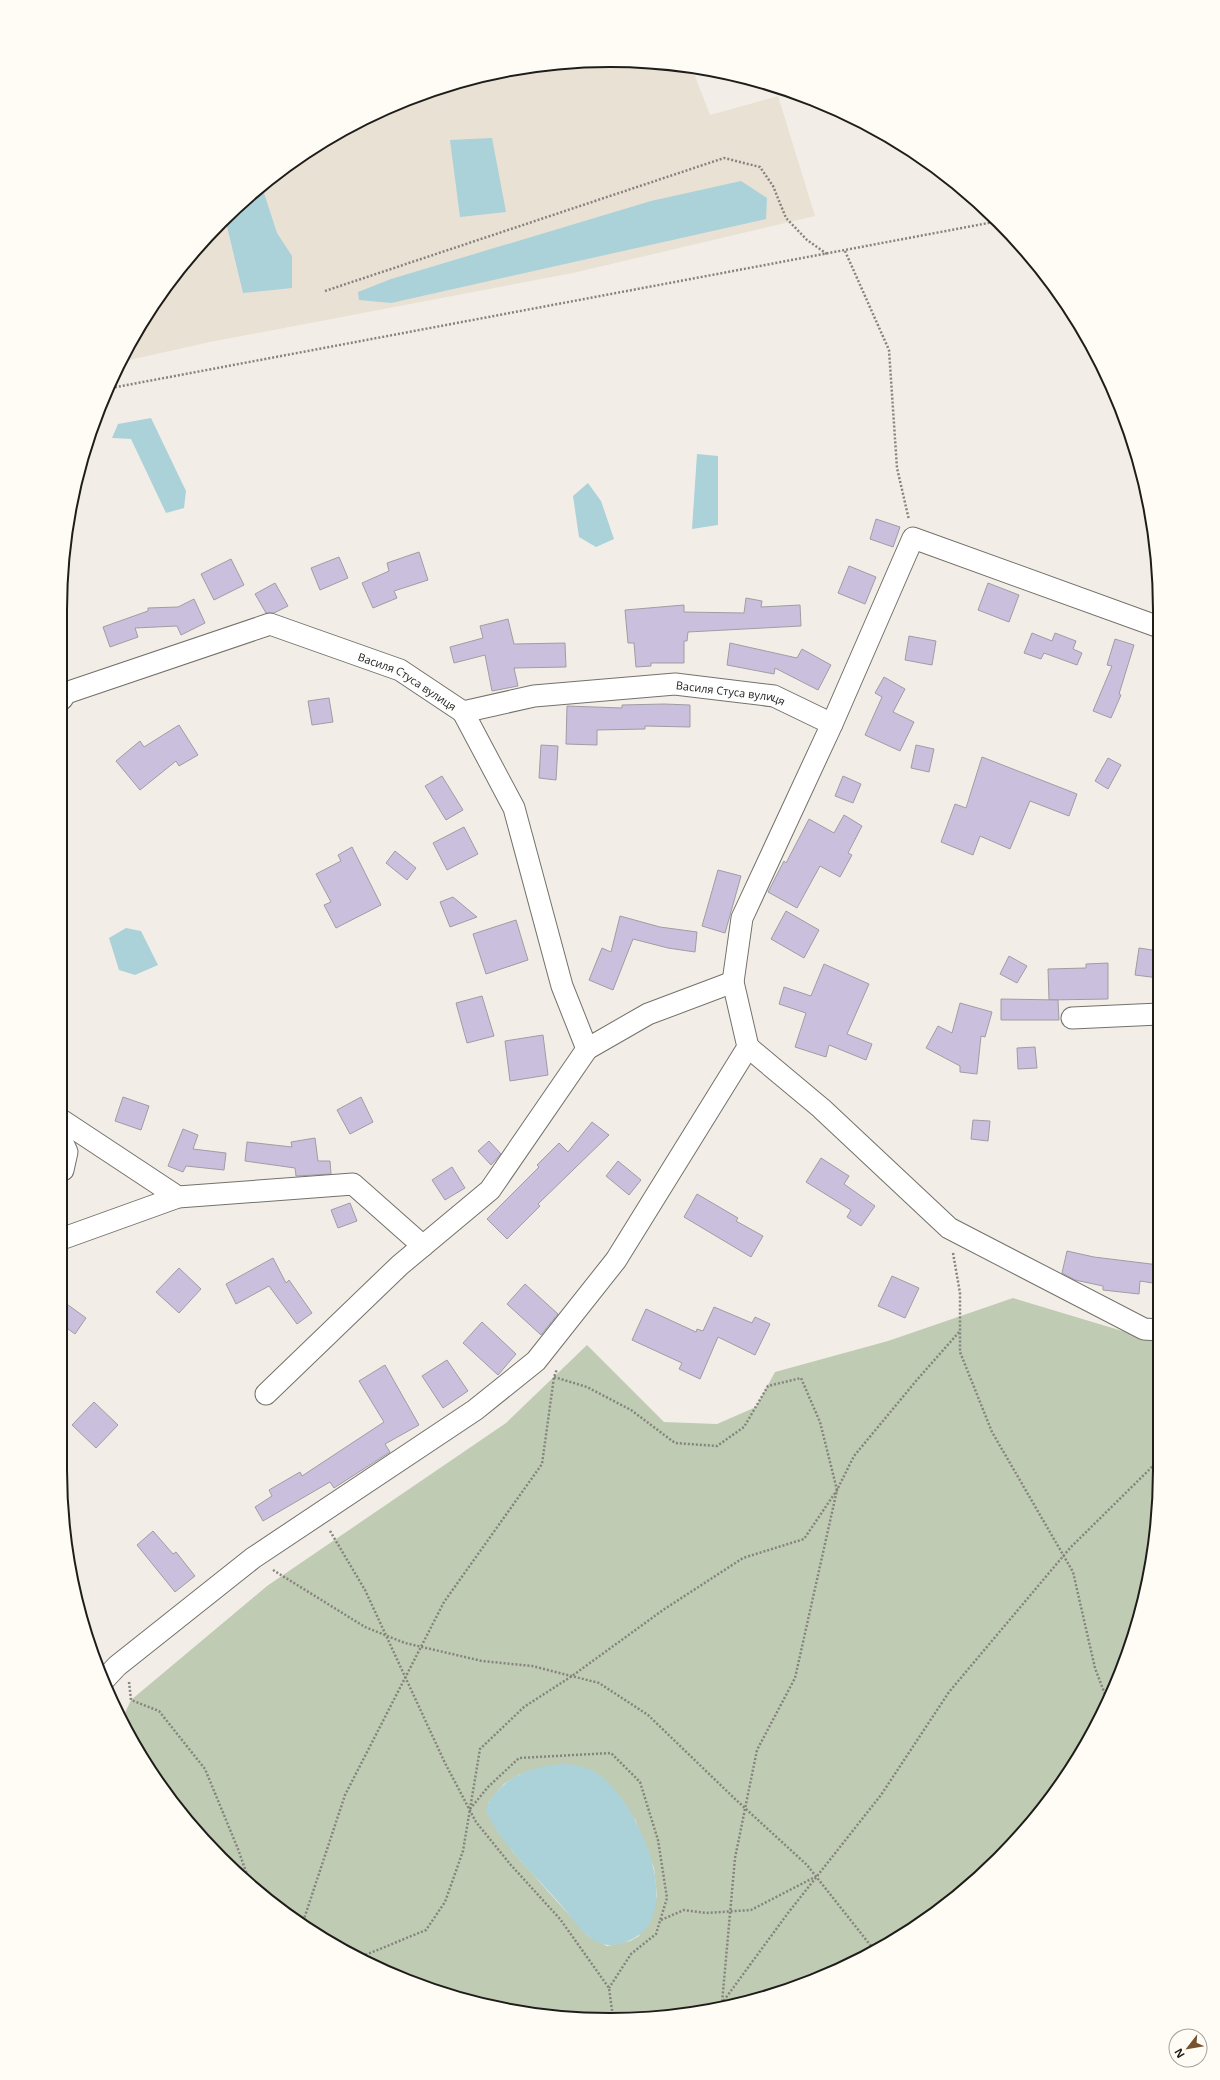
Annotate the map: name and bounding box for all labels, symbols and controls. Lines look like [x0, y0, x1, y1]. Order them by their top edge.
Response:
street label: Василя Стуса вулиця [356, 648, 460, 713]
street label: Василя Стуса вулиця [675, 677, 788, 708]
north arrow [1168, 2028, 1208, 2068]
text: N [1170, 2046, 1188, 2061]

